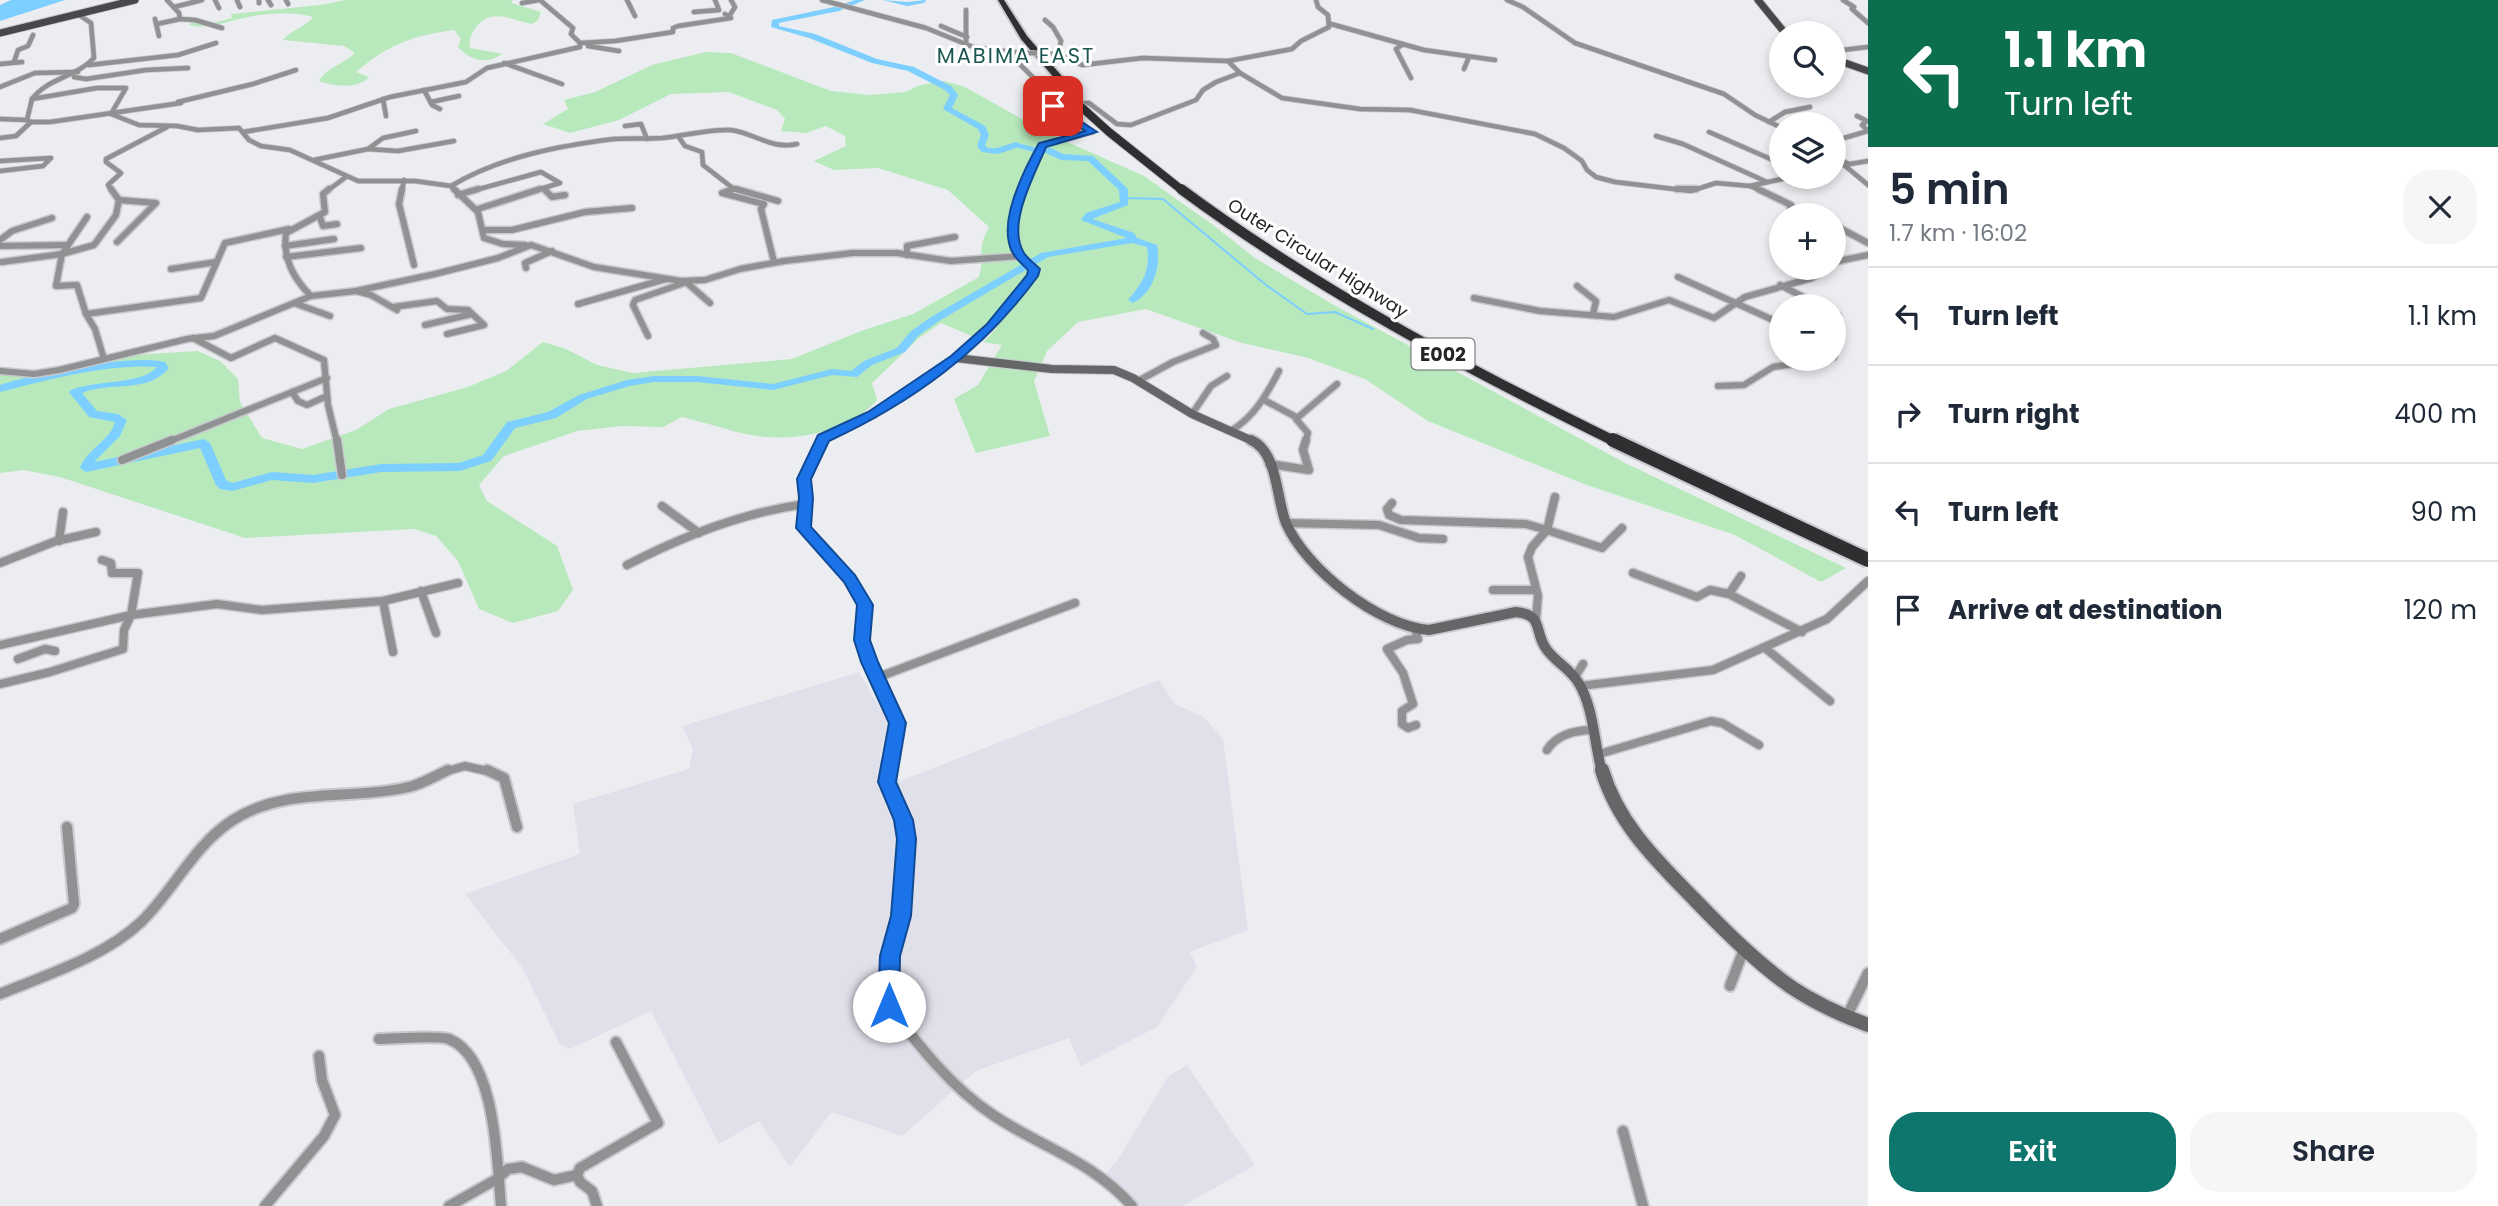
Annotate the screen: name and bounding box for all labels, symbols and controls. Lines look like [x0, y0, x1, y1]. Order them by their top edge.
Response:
text: 1.1 km [2004, 16, 2147, 84]
map controls [1769, 21, 1846, 371]
button: search [1769, 21, 1846, 98]
icon: left [1889, 28, 1980, 119]
district label: MABIMA EAST [937, 41, 1095, 70]
pin [1023, 76, 1083, 136]
text: Turn left [2004, 81, 2133, 126]
icon: arrive [1034, 87, 1072, 125]
button: layers [1769, 112, 1846, 189]
text: 5 min [1889, 160, 2010, 219]
button: close [2403, 170, 2477, 244]
street label: Outer Circular Highway [1223, 192, 1413, 324]
button: + [1769, 203, 1846, 280]
text: 1.7 km · 16:02 [1889, 217, 2027, 249]
button: − [1769, 294, 1846, 371]
icon: left [1889, 297, 1927, 335]
text: Turn left [1948, 298, 2059, 334]
text: 1.1 km [2408, 298, 2477, 334]
road number: E002 [1412, 338, 1474, 370]
icon: right [1889, 395, 1927, 433]
text: Turn right [1948, 396, 2080, 432]
text: 400 m [2394, 396, 2477, 432]
icon: left [1889, 493, 1927, 531]
text: Turn left [1948, 494, 2059, 530]
text: 90 m [2411, 494, 2477, 530]
icon: arrive [1889, 591, 1927, 629]
text: Arrive at destination [1948, 592, 2223, 628]
text: 120 m [2404, 592, 2477, 628]
position arrow [852, 969, 926, 1043]
button: Exit [1889, 1112, 2176, 1192]
button: Share [2190, 1112, 2477, 1192]

